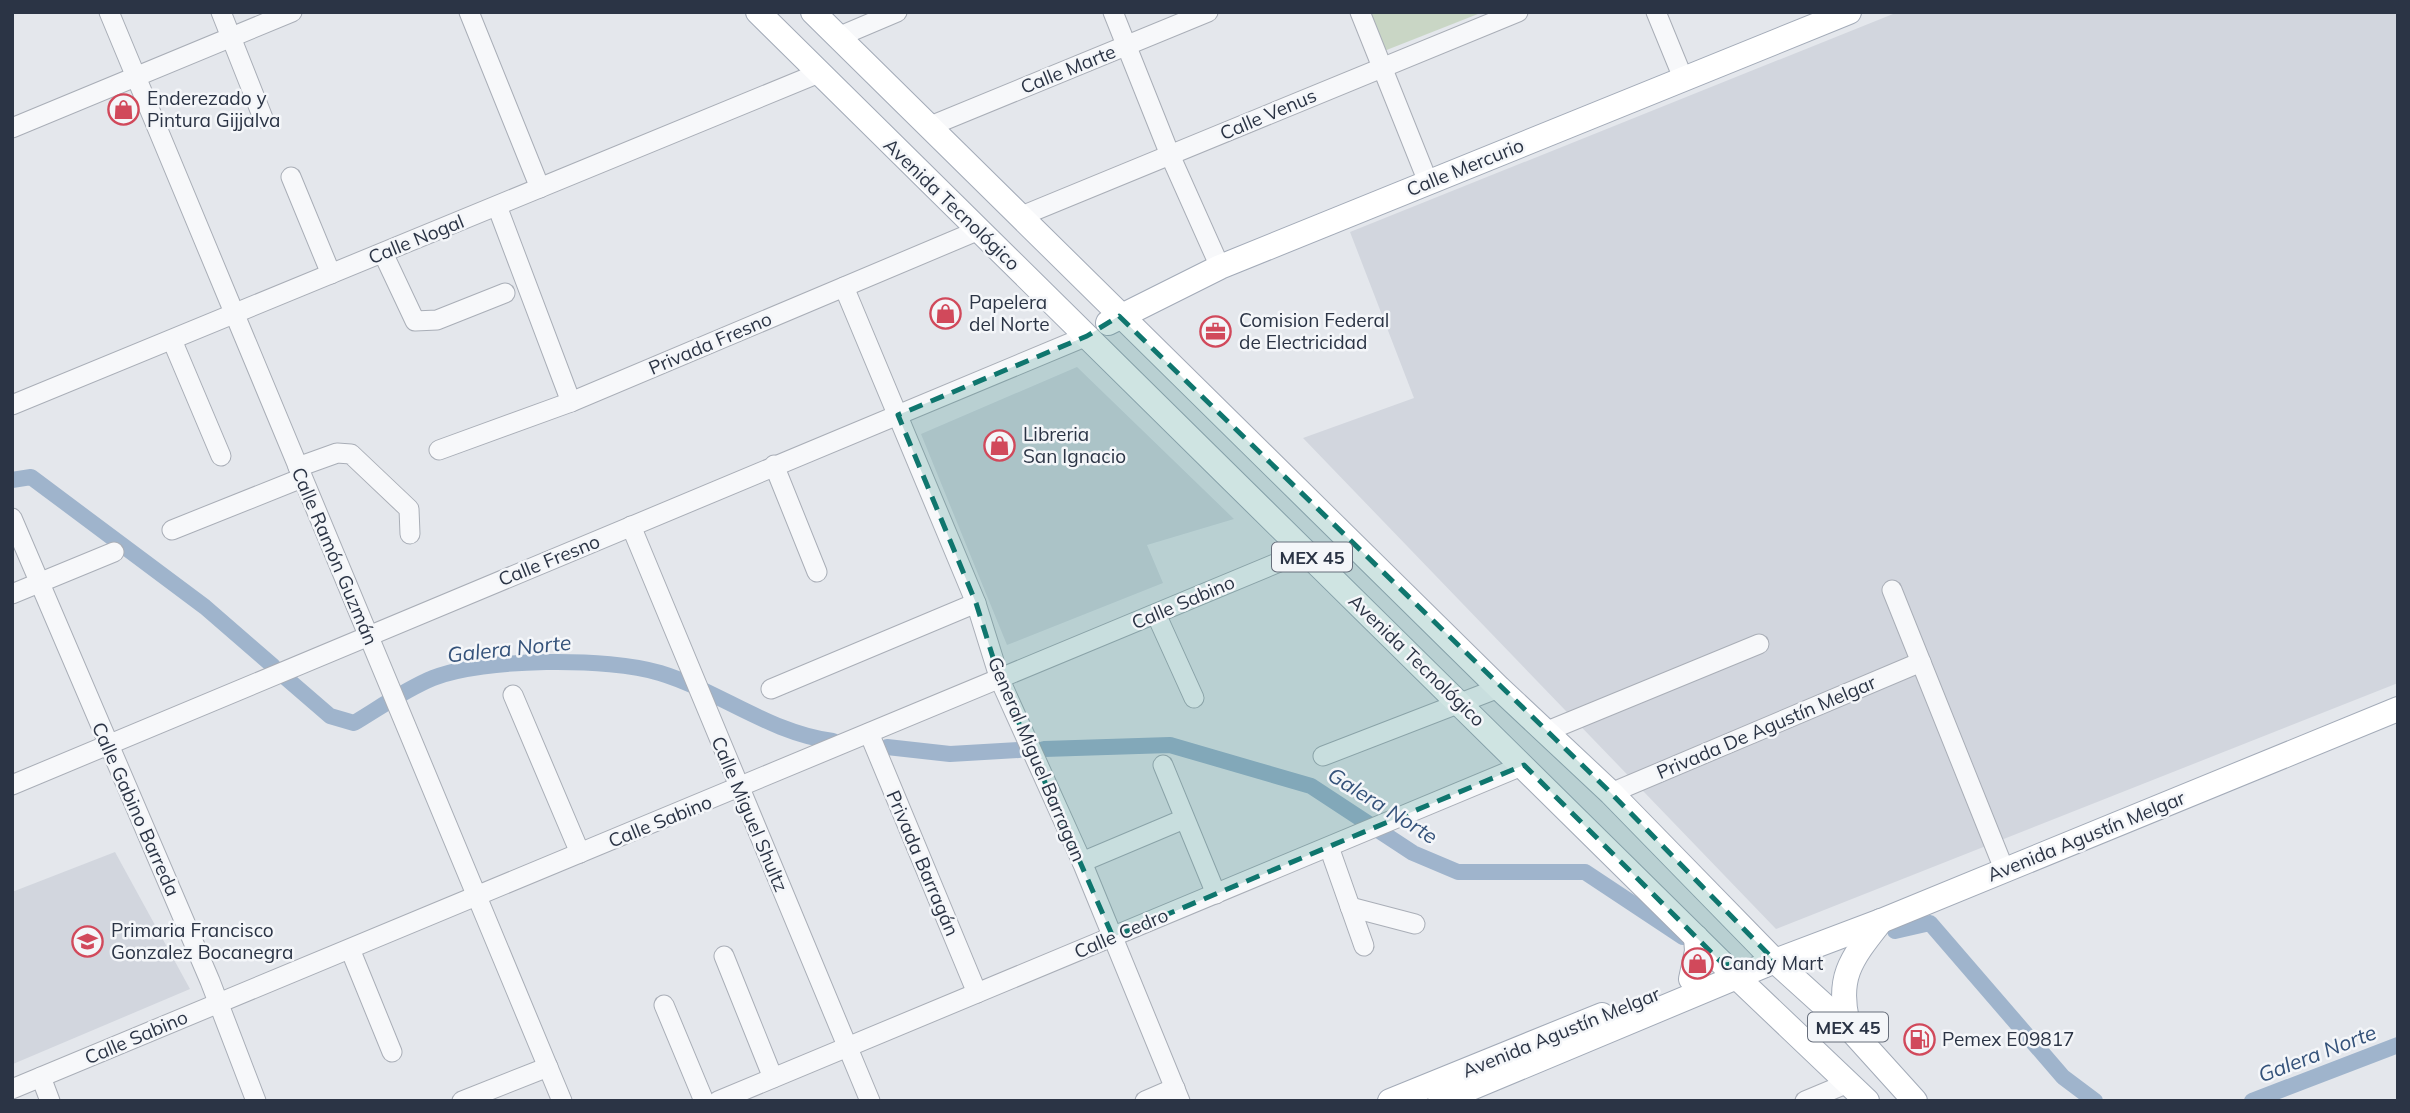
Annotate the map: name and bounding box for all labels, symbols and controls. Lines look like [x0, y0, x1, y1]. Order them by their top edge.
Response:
street label: Calle Marte [1017, 39, 1119, 99]
street label: Calle Venus [1216, 83, 1320, 145]
place label: Enderezado y Pintura Gijjalva [147, 86, 280, 132]
shop icon: Enderezado y Pintura Gijjalva [107, 92, 141, 126]
street label: Avenida Tecnológico [879, 133, 1025, 275]
street label: Calle Mercurio [1403, 133, 1527, 201]
street label: Calle Nogal [365, 209, 467, 269]
place label: Papelera del Norte [969, 290, 1050, 336]
shop icon: Papelera del Norte [929, 296, 963, 330]
street label: Privada Fresno [645, 306, 775, 380]
place label: Comision Federal de Electricidad [1239, 308, 1389, 354]
office icon: Comision Federal de Electricidad [1199, 314, 1233, 348]
place label: Libreria San Ignacio [1023, 422, 1126, 468]
shop icon: Libreria San Ignacio [983, 428, 1017, 462]
street label: Calle Ramón Guzmán [287, 464, 383, 648]
street label: Calle Fresno [495, 529, 603, 591]
road number: MEX 45 [1272, 542, 1352, 572]
street label: Calle Sabino [1128, 570, 1238, 634]
street label: Avenida Tecnológico [1344, 589, 1490, 731]
water label: Galera Norte [446, 629, 572, 667]
street label: General Miguel Barragan [983, 653, 1091, 865]
street label: Privada De Agustín Melgar [1653, 670, 1879, 784]
street label: Calle Gabino Barreda [87, 718, 185, 900]
street label: Calle Miguel Shultz [706, 733, 794, 895]
water label: Galera Norte [1323, 761, 1443, 849]
street label: Avenida Agustín Melgar [1984, 785, 2188, 887]
street label: Privada Barragán [881, 786, 965, 940]
street label: Calle Sabino [605, 789, 715, 853]
street label: Calle Cedro [1070, 902, 1172, 964]
place label: Primaria Francisco Gonzalez Bocanegra [111, 918, 293, 964]
school or university icon: Primaria Francisco Gonzalez Bocanegra [71, 924, 105, 958]
shop icon: Candy Mart [1680, 946, 1714, 980]
place label: Candy Mart [1720, 951, 1824, 975]
street label: Avenida Agustín Melgar [1459, 981, 1663, 1083]
street label: Calle Sabino [81, 1005, 191, 1069]
road number: MEX 45 [1808, 1012, 1888, 1042]
water label: Galera Norte [2254, 1019, 2380, 1087]
fuel station icon: Pemex E09817 [1902, 1022, 1936, 1056]
place label: Pemex E09817 [1942, 1027, 2075, 1051]

